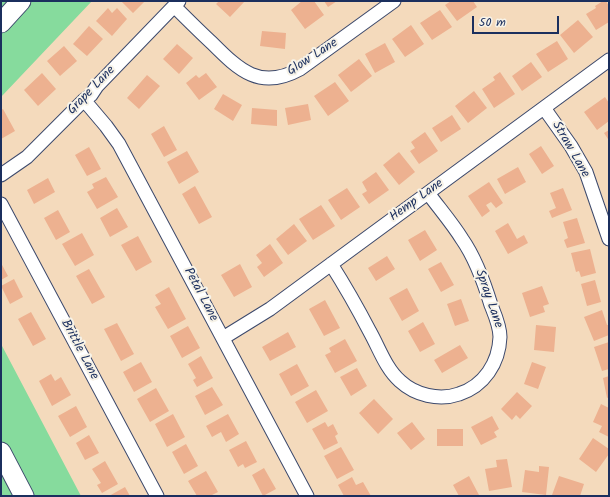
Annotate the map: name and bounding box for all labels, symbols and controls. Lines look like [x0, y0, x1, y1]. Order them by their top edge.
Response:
scale bar [474, 8, 561, 34]
text: 50 m [479, 13, 506, 32]
street label: Glow Lane [285, 36, 341, 80]
street label: Grape Lane [65, 63, 119, 119]
street label: Straw Lane [548, 119, 592, 181]
street label: Hemp Lane [387, 176, 447, 226]
street label: Petal Lane [179, 266, 221, 324]
street label: Spray Lane [471, 268, 505, 330]
street label: Brittle Lane [57, 317, 101, 383]

